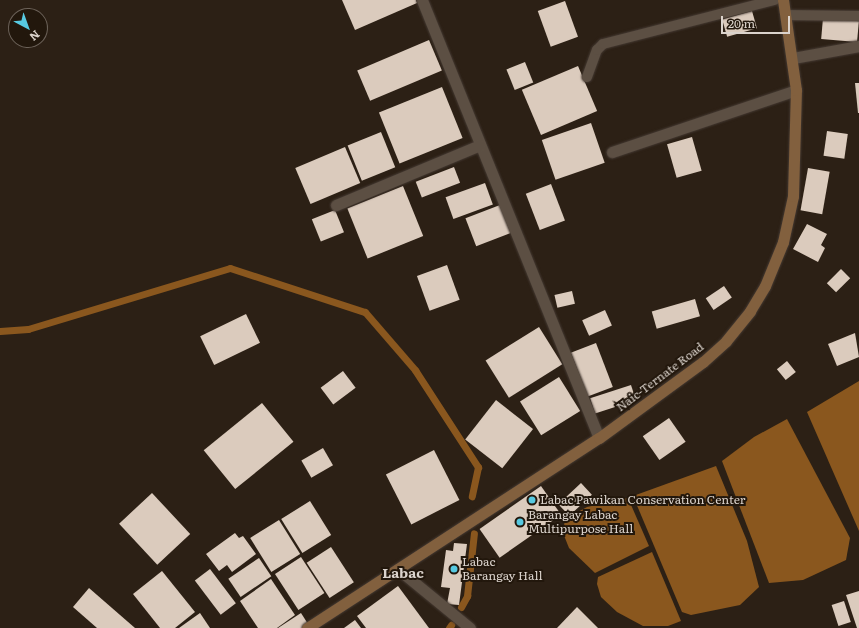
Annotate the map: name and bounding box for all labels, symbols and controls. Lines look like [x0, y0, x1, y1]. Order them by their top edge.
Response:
north arrow [8, 8, 48, 48]
scale bar [723, 8, 792, 34]
text: 20 m [728, 14, 755, 32]
text: N [26, 27, 44, 45]
street label: Naic-Ternate Road [613, 339, 707, 415]
place label: Labac Pawikan Conservation Center [540, 493, 745, 507]
marker: Labac Pawikan Conservation Center [527, 495, 537, 505]
place label: Barangay Labac Multipurpose Hall [528, 508, 633, 536]
marker: Barangay Labac Multipurpose Hall [515, 517, 525, 527]
place label: Labac Barangay Hall [462, 555, 543, 583]
district label: Labac [382, 564, 424, 580]
marker: Labac Barangay Hall [449, 564, 459, 574]

